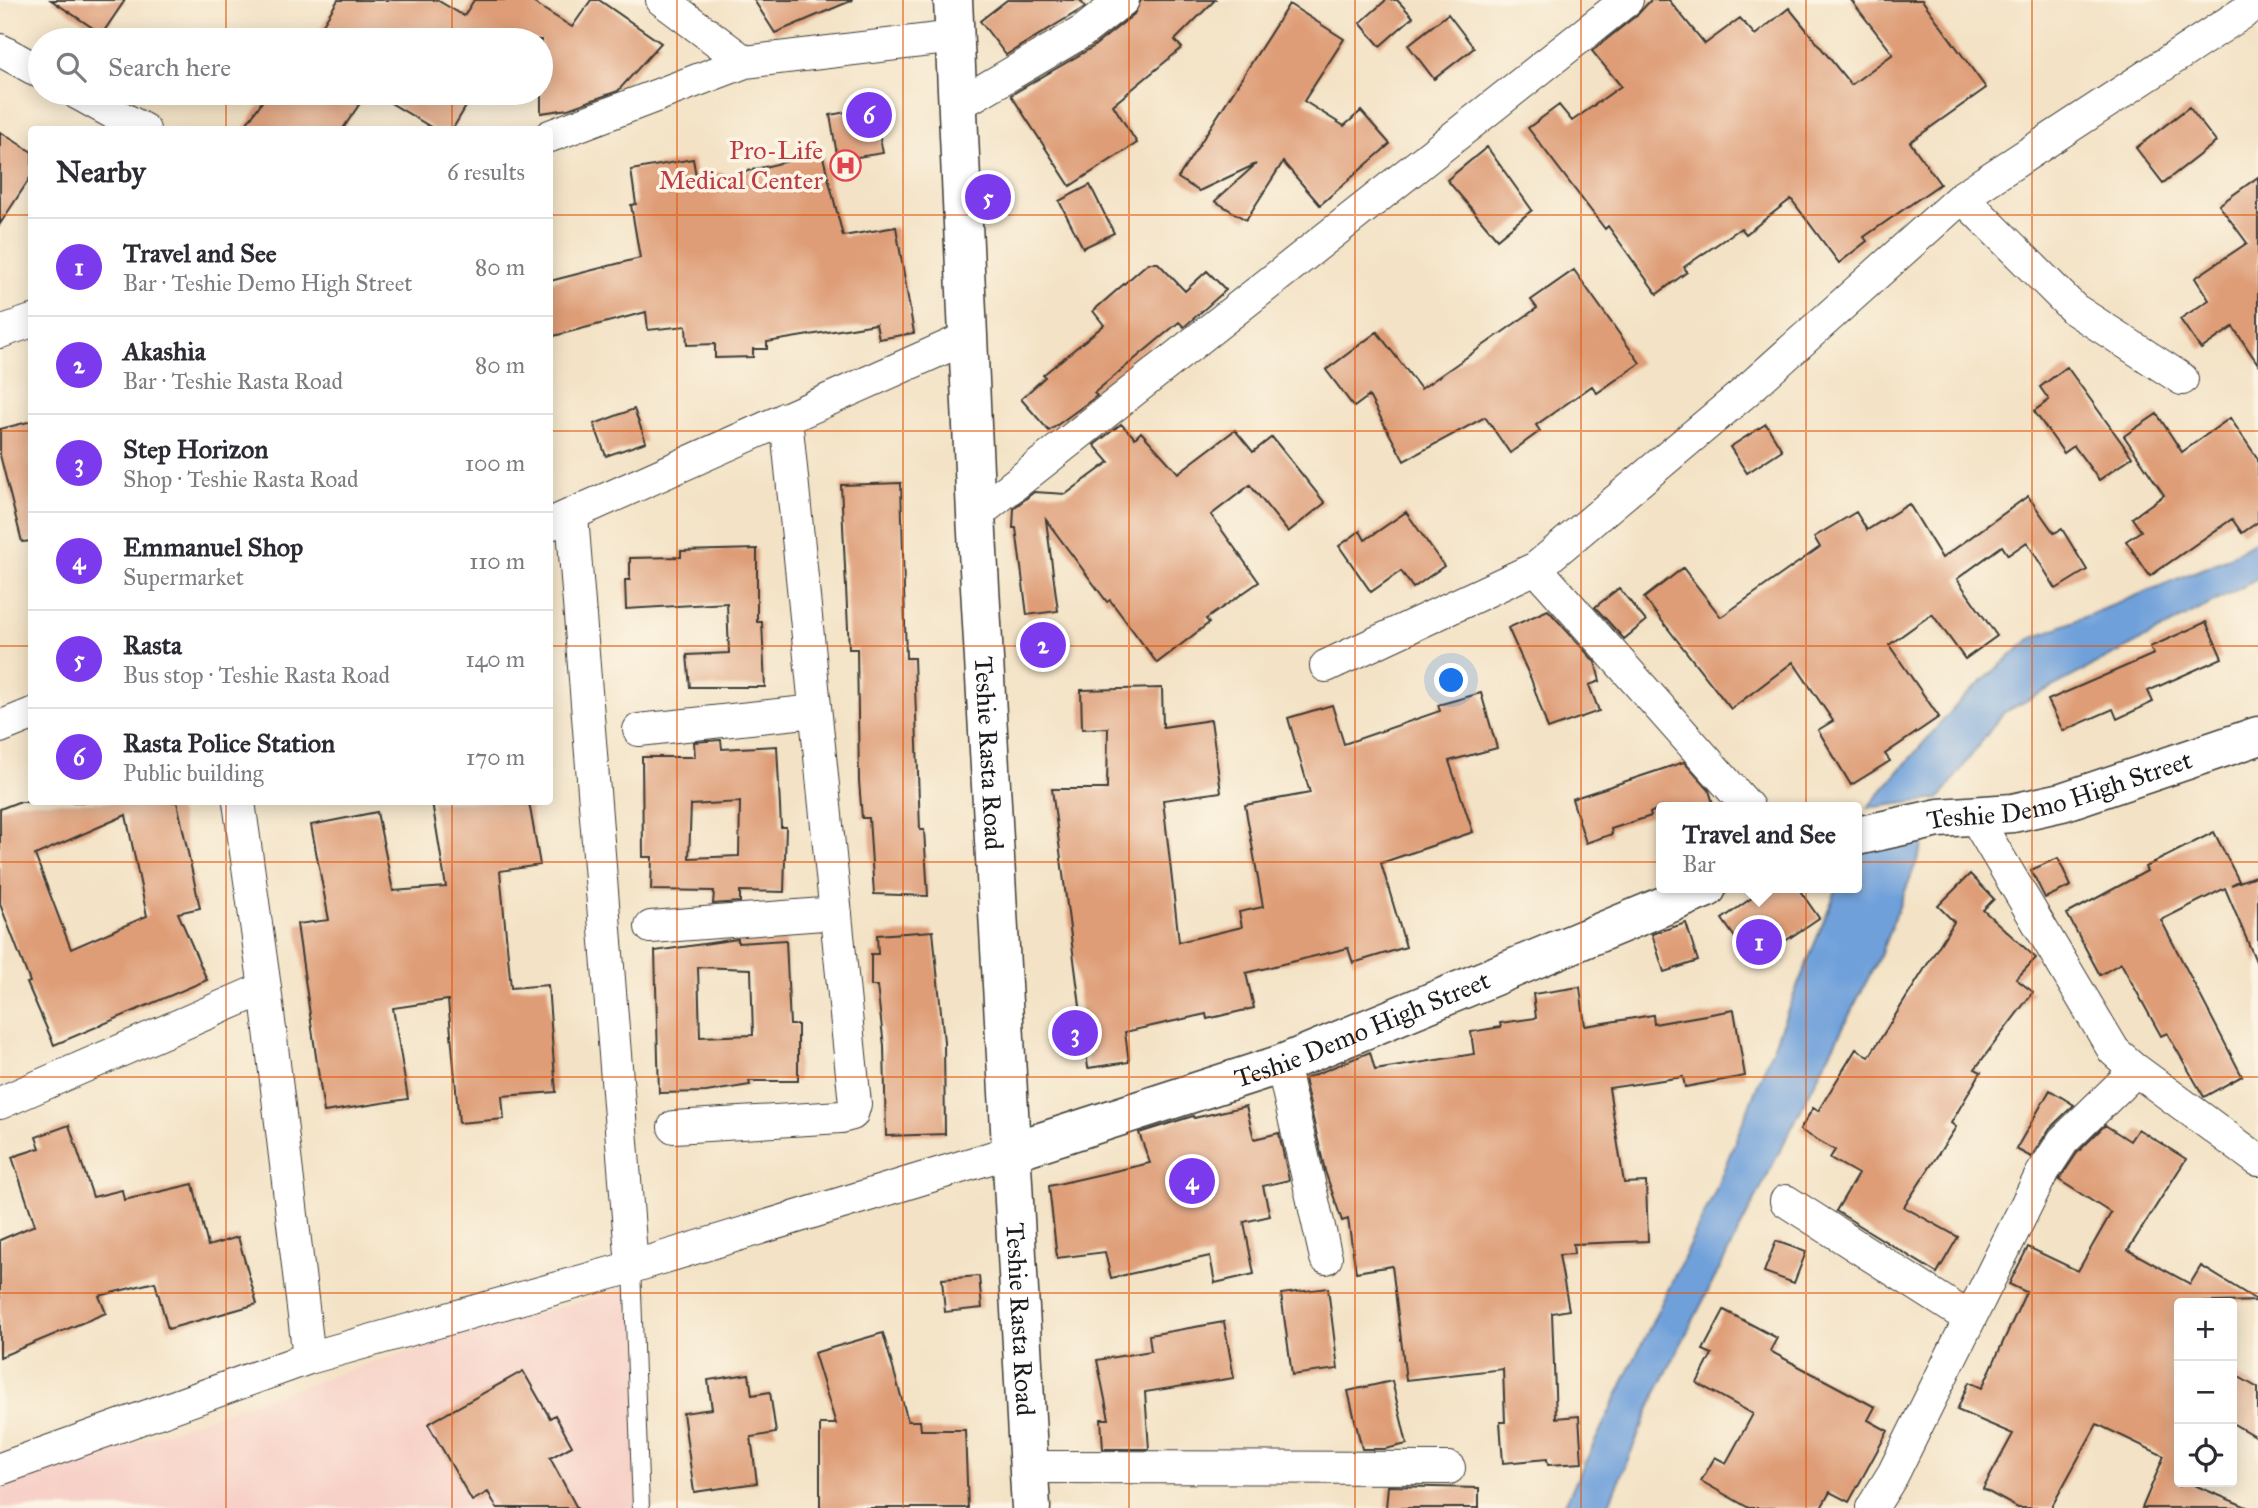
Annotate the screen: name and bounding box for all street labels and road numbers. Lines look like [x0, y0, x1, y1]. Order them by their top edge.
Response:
street label: Teshie Rasta Road [968, 655, 1011, 851]
street label: Teshie Demo High Street [1924, 743, 2196, 836]
street label: Teshie Demo High Street [1230, 964, 1495, 1094]
street label: Teshie Rasta Road [999, 1222, 1042, 1417]

